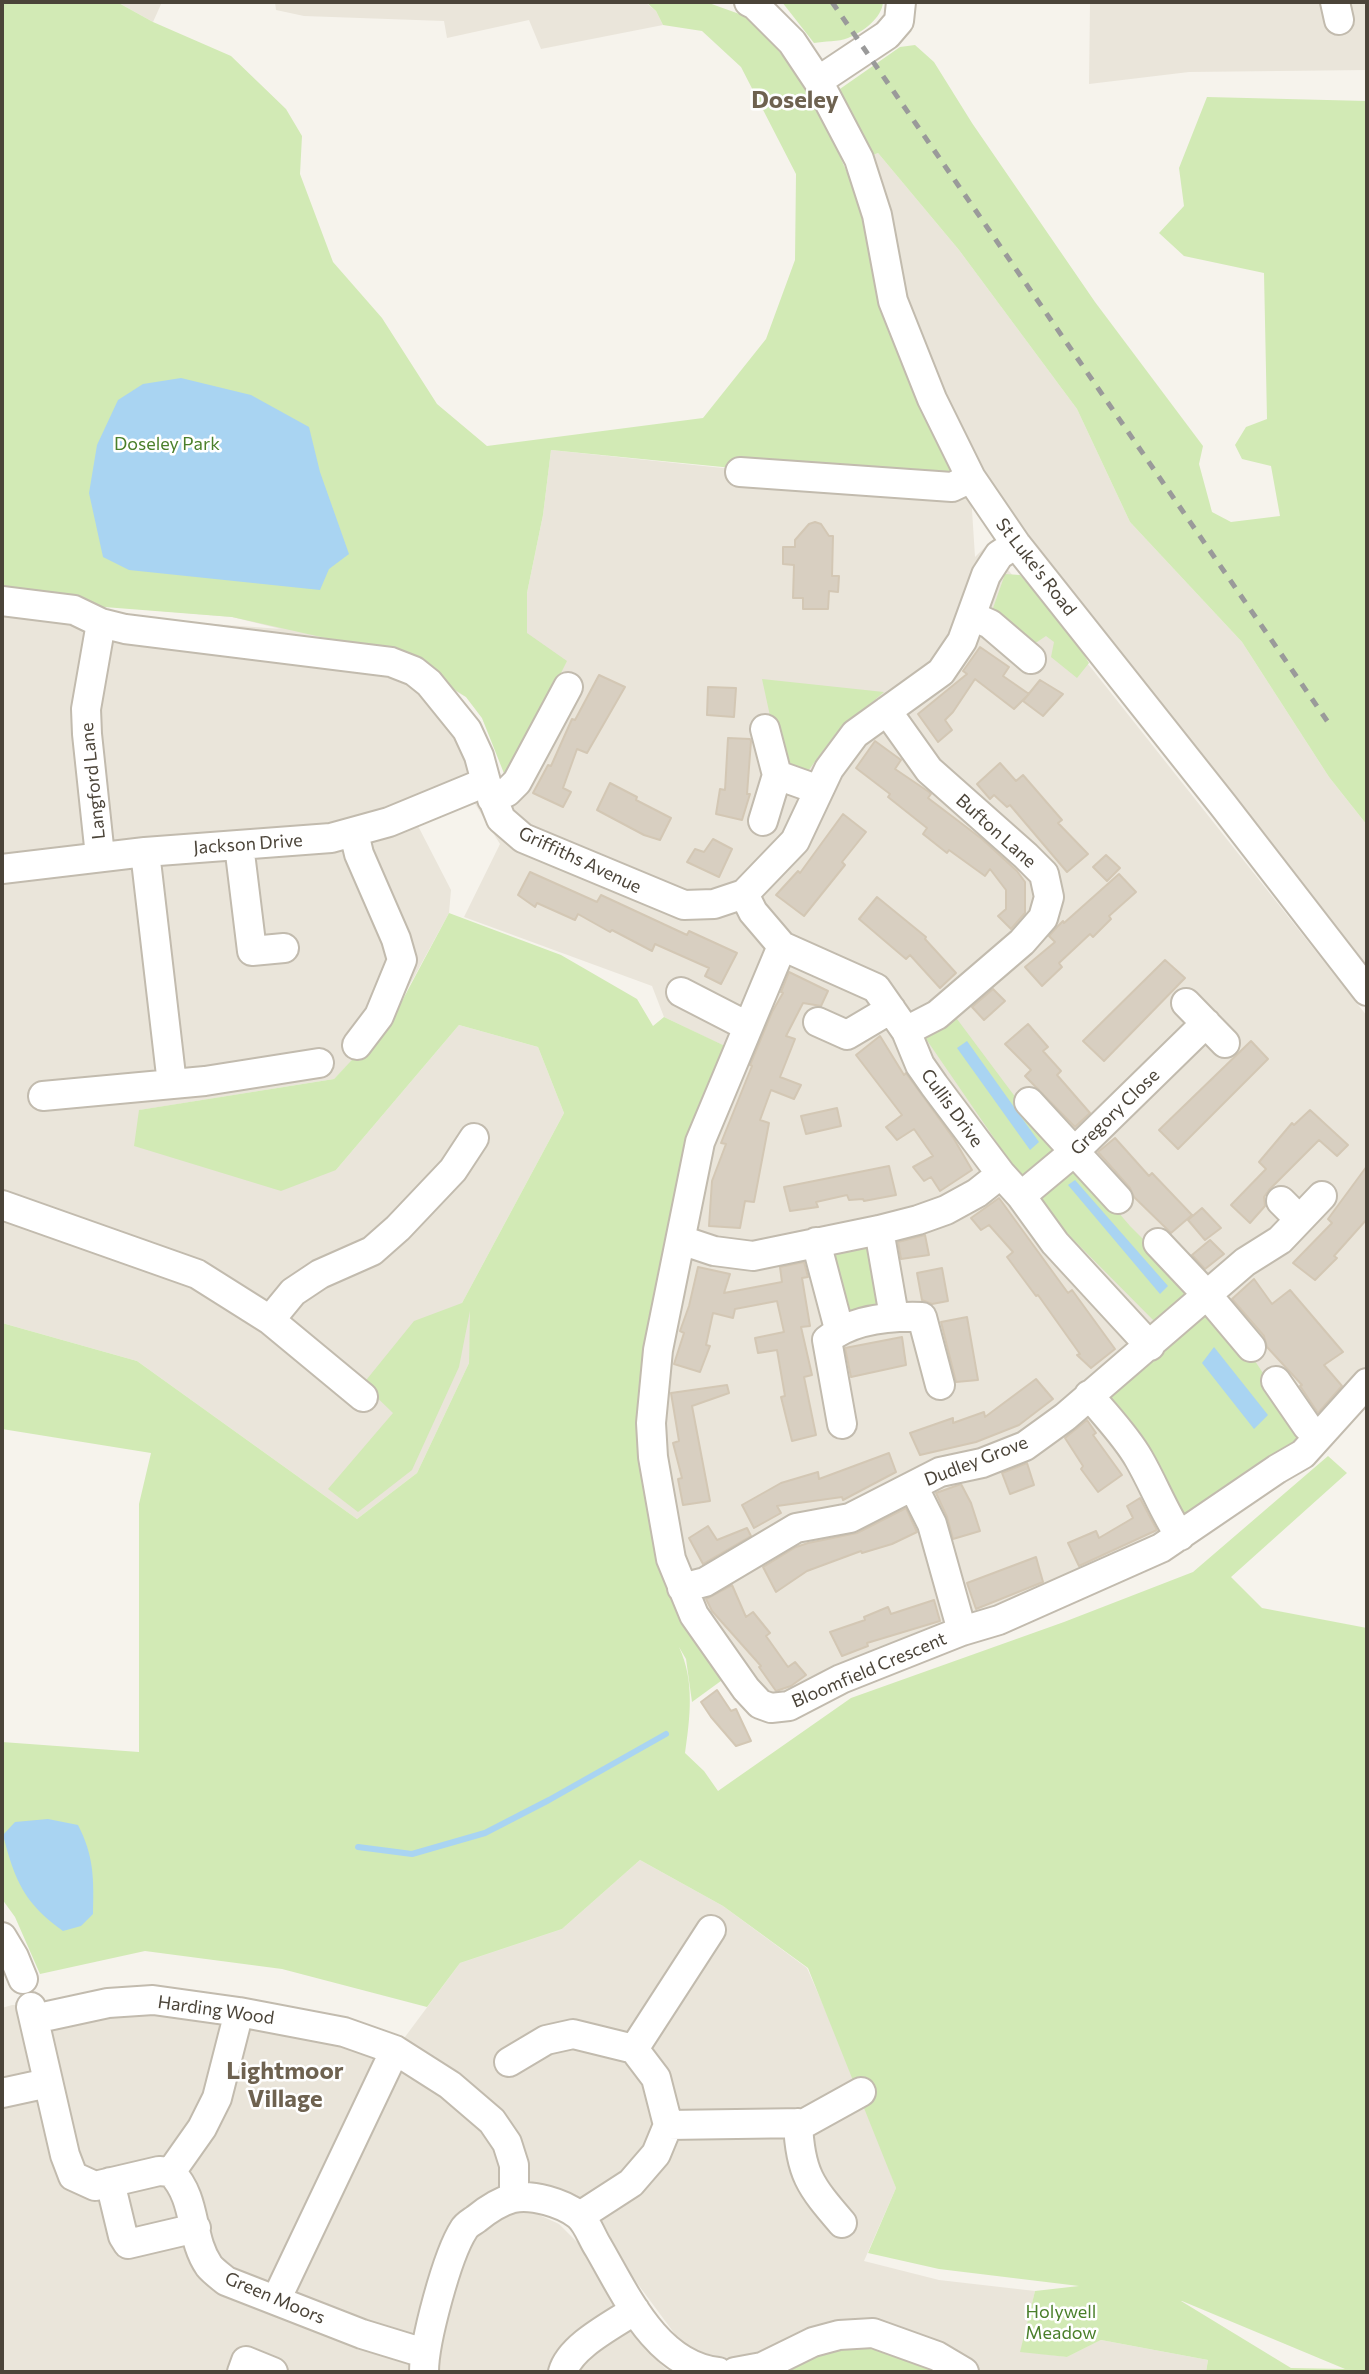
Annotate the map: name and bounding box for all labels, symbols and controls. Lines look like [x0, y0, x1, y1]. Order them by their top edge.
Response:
district label: Doseley [751, 86, 839, 114]
park label: Doseley Park [114, 433, 220, 455]
street label: St Luke's Road [991, 514, 1081, 620]
street label: Langford Lane [76, 721, 110, 841]
street label: Bufton Lane [952, 789, 1040, 873]
street label: Griffiths Avenue [515, 822, 645, 898]
street label: Jackson Drive [193, 829, 303, 859]
street label: Gregory Close [1066, 1064, 1164, 1160]
street label: Cullis Drive [916, 1065, 988, 1151]
street label: Dudley Grove [921, 1431, 1031, 1491]
street label: Bloomfield Crescent [788, 1628, 950, 1712]
street label: Harding Wood [156, 1991, 276, 2029]
district label: Lightmoor Village [226, 2057, 344, 2113]
street label: Green Moors [222, 2267, 328, 2329]
park label: Holywell Meadow [1025, 2301, 1097, 2344]

